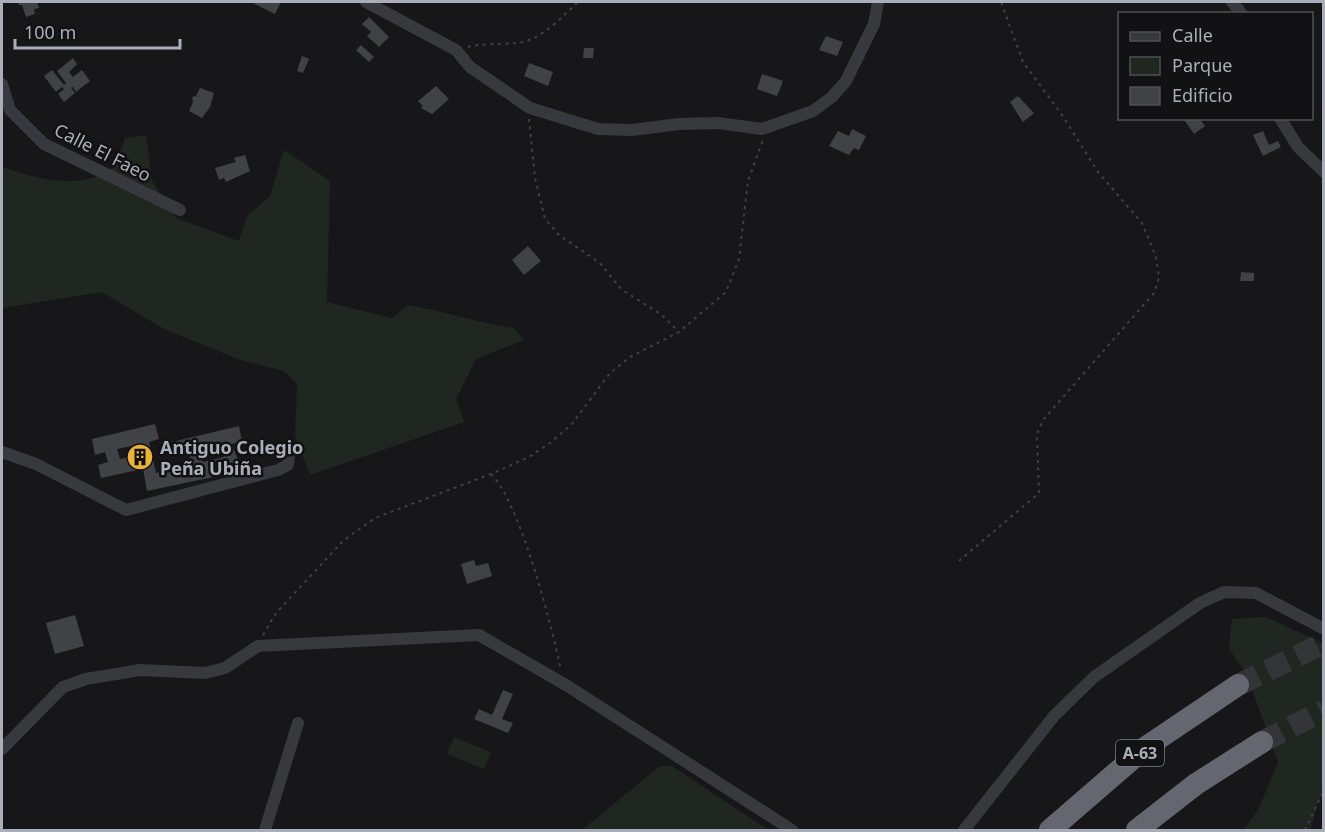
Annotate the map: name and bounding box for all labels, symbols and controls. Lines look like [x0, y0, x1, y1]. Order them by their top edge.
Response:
scale bar [15, 12, 180, 50]
legend [1118, 12, 1313, 120]
text: 100 m [24, 20, 76, 44]
text: Calle [1172, 23, 1213, 47]
text: Parque [1172, 53, 1232, 77]
text: Edificio [1172, 83, 1233, 107]
street label: Calle El Faeo [51, 117, 155, 187]
place label: Antiguo Colegio Peña Ubiña [160, 435, 303, 480]
building icon: Antiguo Colegio Peña Ubiña [125, 442, 155, 472]
road number: A-63 [1116, 740, 1164, 766]

